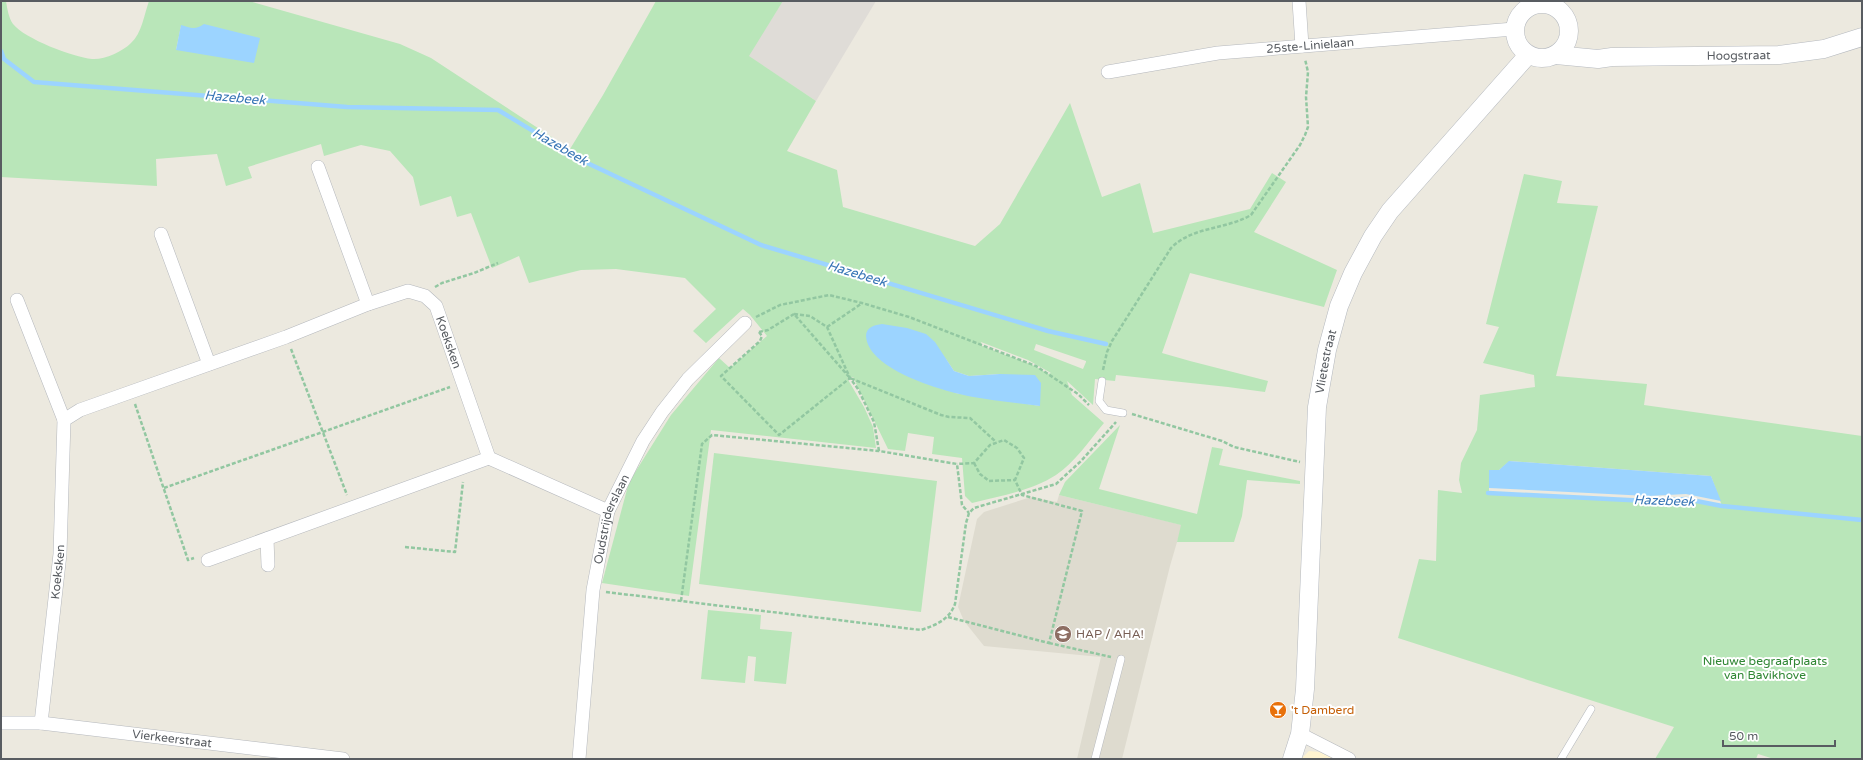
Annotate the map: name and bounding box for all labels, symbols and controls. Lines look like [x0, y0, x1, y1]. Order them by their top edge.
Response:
street label: 25ste-Linielaan [1266, 35, 1354, 56]
street label: Hoogstraat [1707, 48, 1771, 63]
water label: Hazebeek [204, 87, 267, 109]
water label: Hazebeek [530, 125, 591, 170]
water label: Hazebeek [826, 257, 889, 291]
street label: Koeksken [433, 314, 464, 371]
street label: Vlietestraat [1312, 328, 1339, 395]
street label: Oudstrijderslaan [591, 472, 632, 565]
water label: Hazebeek [1633, 492, 1696, 510]
street label: Koeksken [48, 544, 67, 600]
school or university icon: HAP / AHA! [1053, 624, 1073, 644]
place label: HAP / AHA! [1076, 627, 1144, 641]
park label: Nieuwe begraafplaats van Bavikhove [1703, 654, 1828, 682]
bar icon: 't Damberd [1268, 700, 1288, 720]
place label: 't Damberd [1291, 703, 1354, 717]
scale bar [1723, 722, 1835, 748]
street label: Vierkeerstraat [131, 727, 213, 750]
text: 50 m [1729, 729, 1758, 743]

